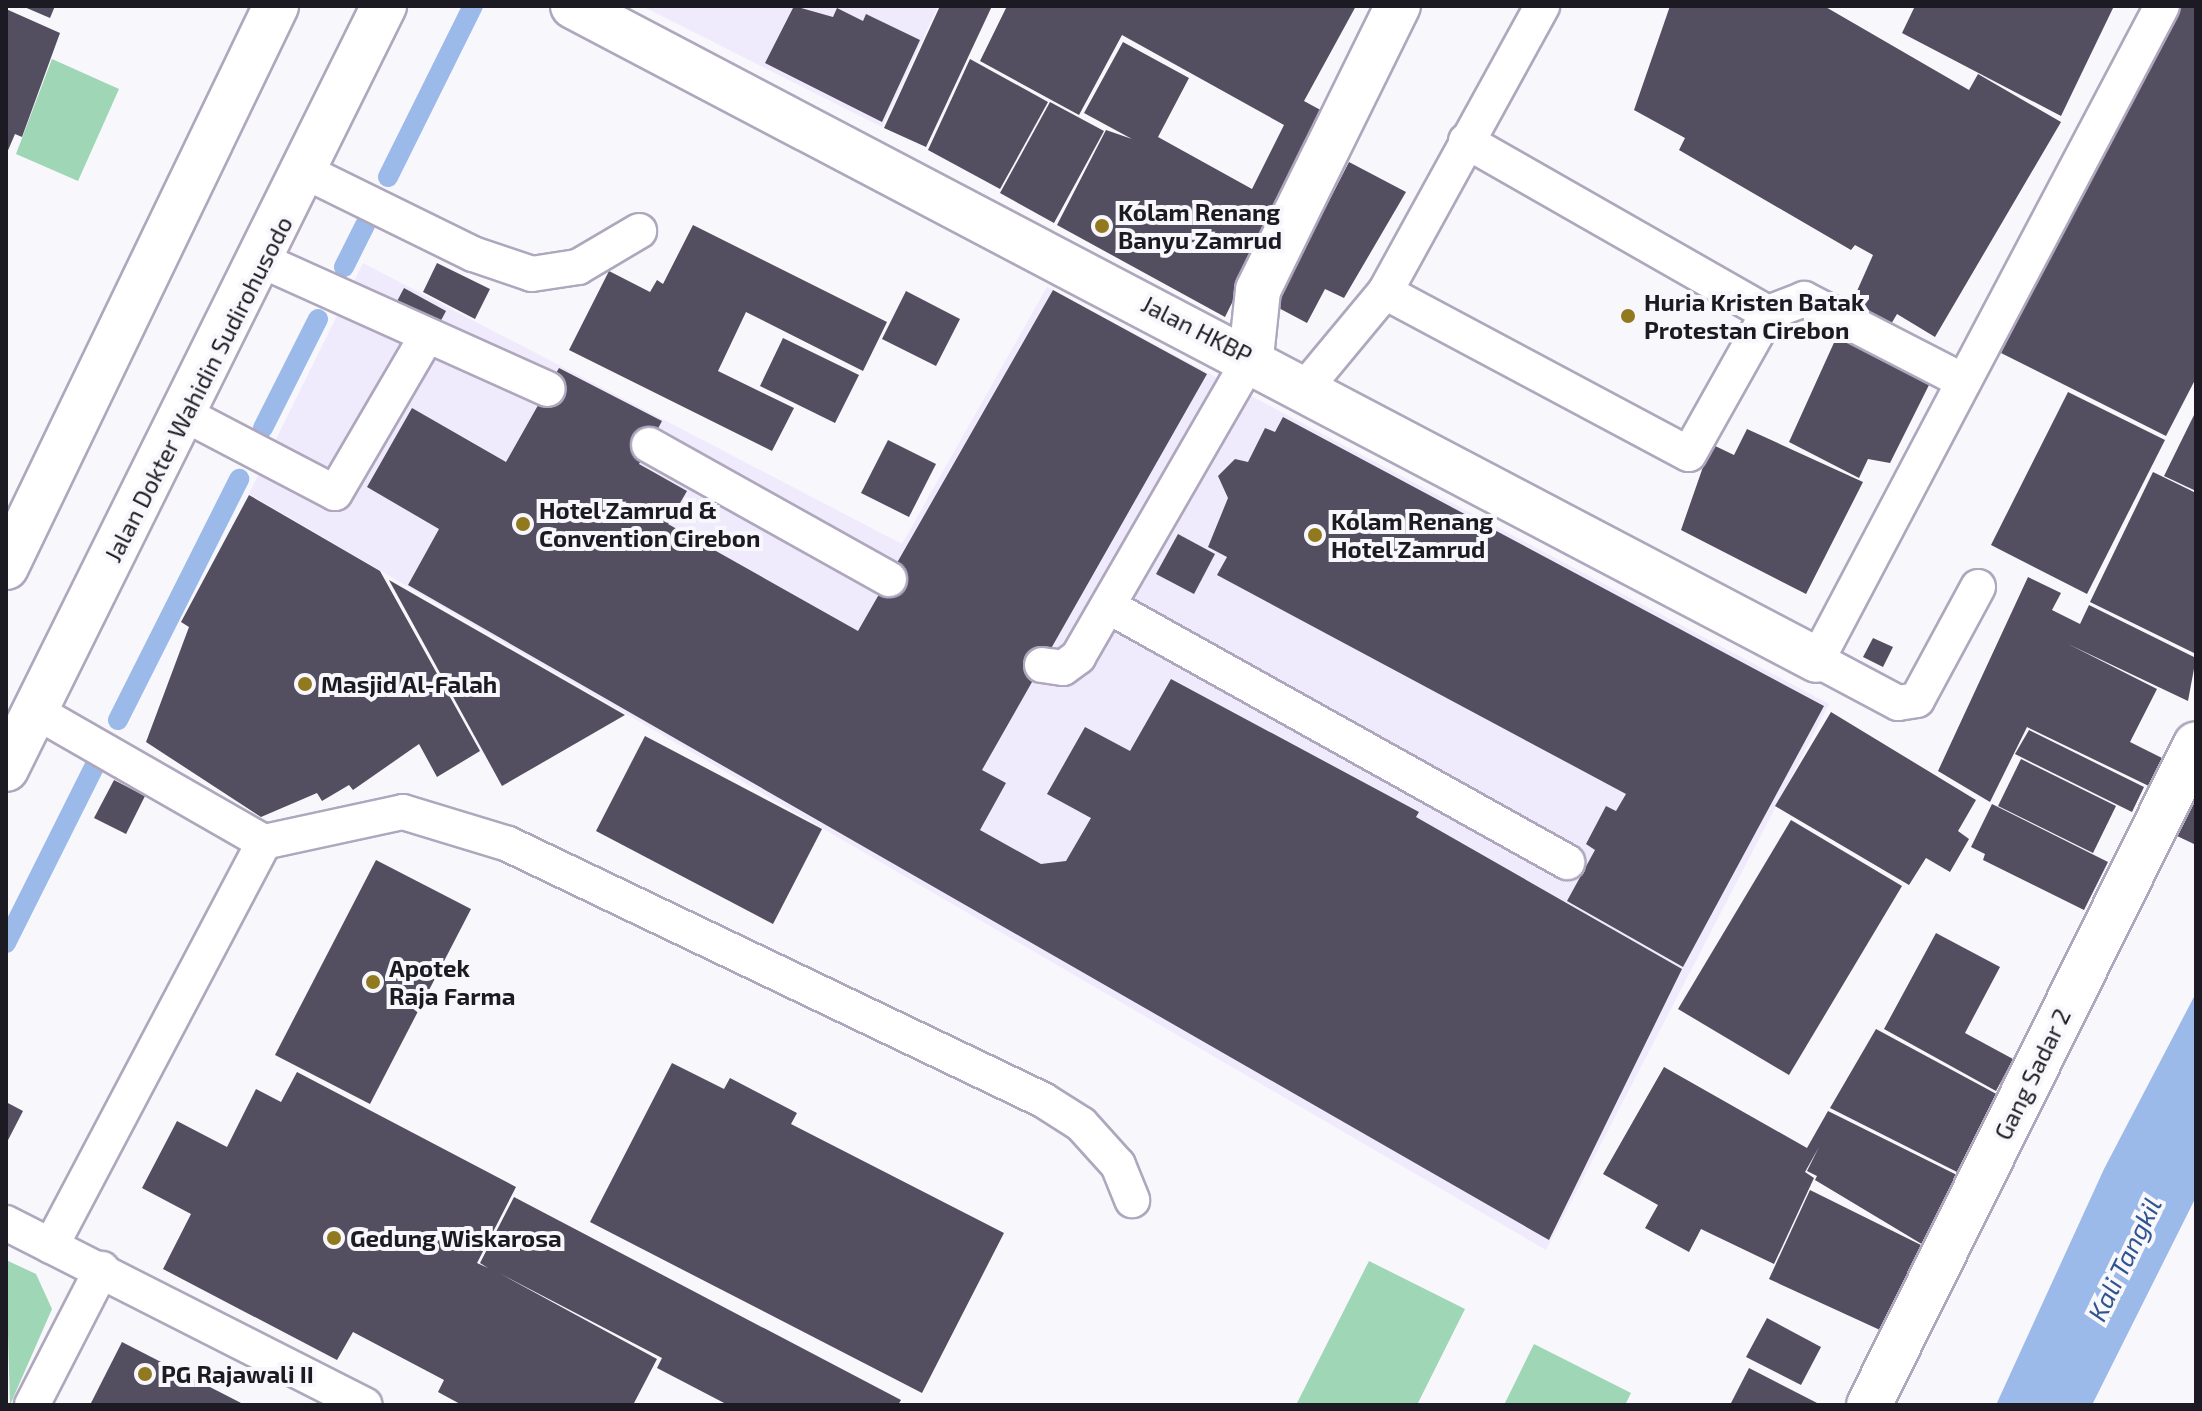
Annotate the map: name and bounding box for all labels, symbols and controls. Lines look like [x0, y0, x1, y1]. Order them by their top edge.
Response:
place label: Kolam Renang Banyu Zamrud [1118, 198, 1282, 254]
street label: Jalan Dokter Wahidin Sudirohusodo [98, 211, 298, 567]
marker: Kolam Renang Banyu Zamrud [1093, 217, 1111, 235]
place label: Huria Kristen Batak Protestan Cirebon [1644, 288, 1864, 344]
street label: Jalan HKBP [1137, 289, 1257, 369]
marker: Huria Kristen Batak Protestan Cirebon [1619, 307, 1637, 325]
place label: Hotel Zamrud & Convention Cirebon [539, 496, 760, 552]
place label: Kolam Renang Hotel Zamrud [1331, 507, 1493, 563]
marker: Hotel Zamrud & Convention Cirebon [514, 515, 532, 533]
marker: Kolam Renang Hotel Zamrud [1306, 526, 1324, 544]
place label: Masjid Al-Falah [321, 670, 498, 698]
marker: Masjid Al-Falah [296, 675, 314, 693]
place label: Apotek Raja Farma [389, 954, 515, 1010]
marker: Apotek Raja Farma [364, 973, 382, 991]
street label: Gang Sadar 2 [1988, 1003, 2076, 1145]
water label: Kali Tangkil [2081, 1192, 2167, 1326]
place label: Gedung Wiskarosa [350, 1224, 562, 1252]
marker: Gedung Wiskarosa [325, 1229, 343, 1247]
place label: PG Rajawali II [161, 1360, 314, 1388]
marker: PG Rajawali II [136, 1365, 154, 1383]

